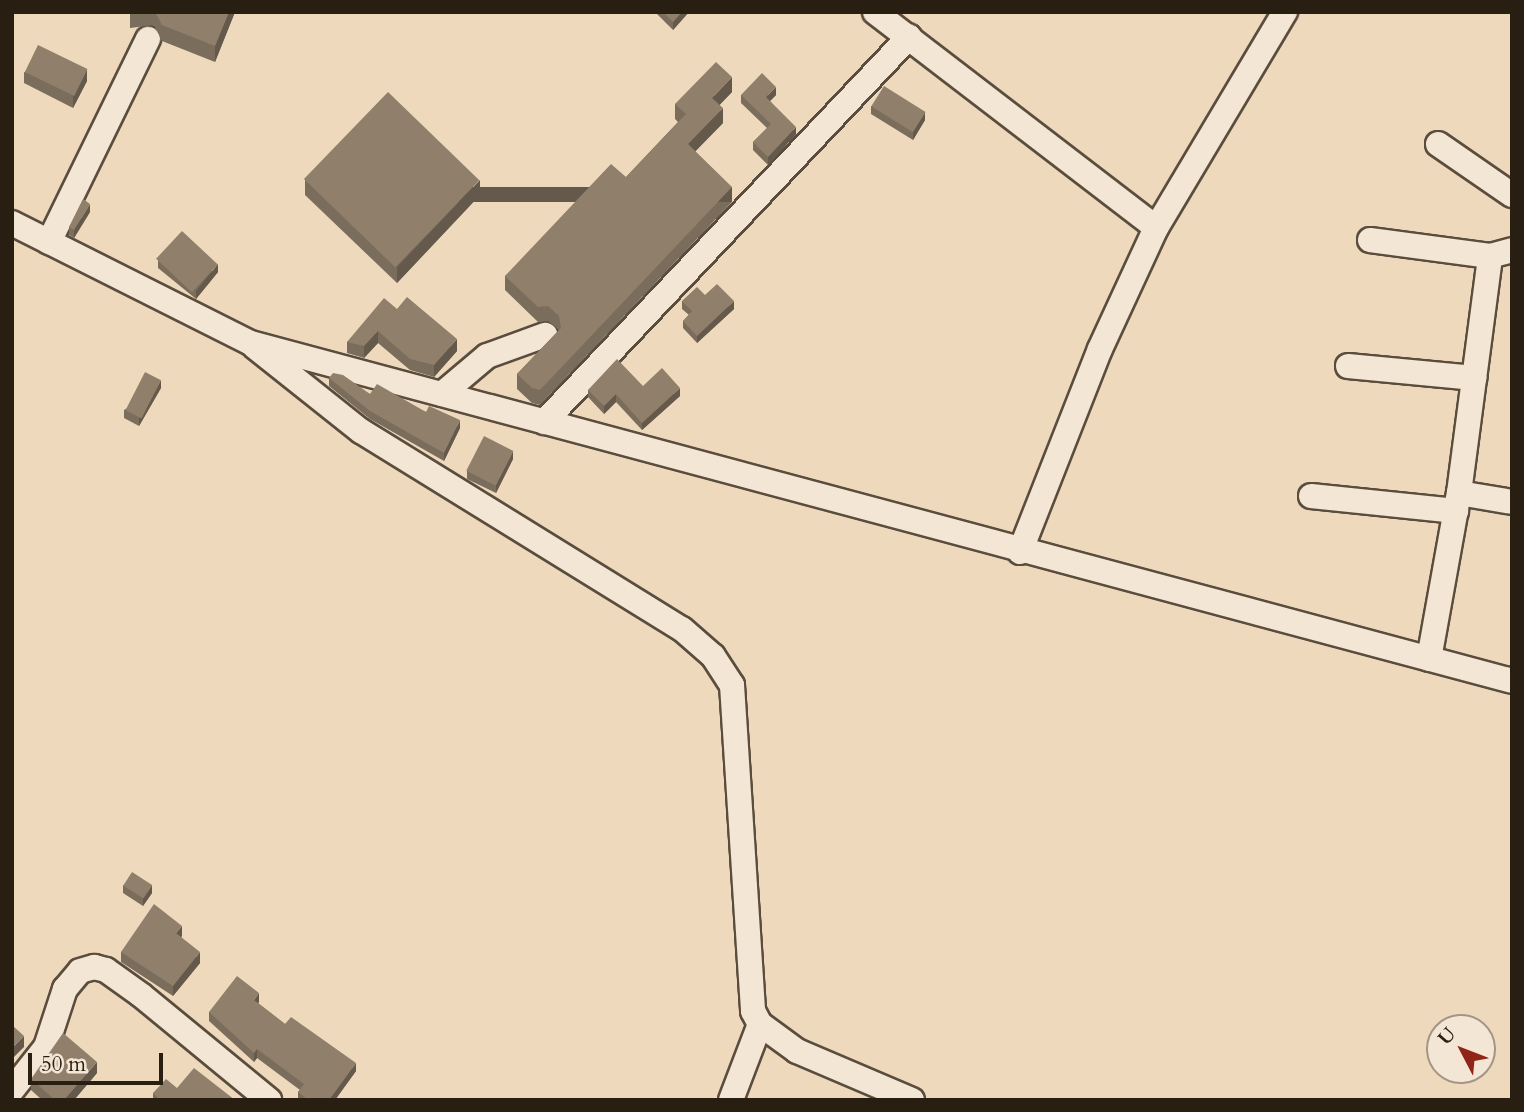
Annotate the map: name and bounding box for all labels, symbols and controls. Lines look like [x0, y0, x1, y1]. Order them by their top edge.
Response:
north arrow [1426, 1014, 1496, 1084]
text: U [1432, 1022, 1462, 1051]
scale bar [32, 1038, 166, 1082]
text: 50 m [41, 1050, 86, 1079]

